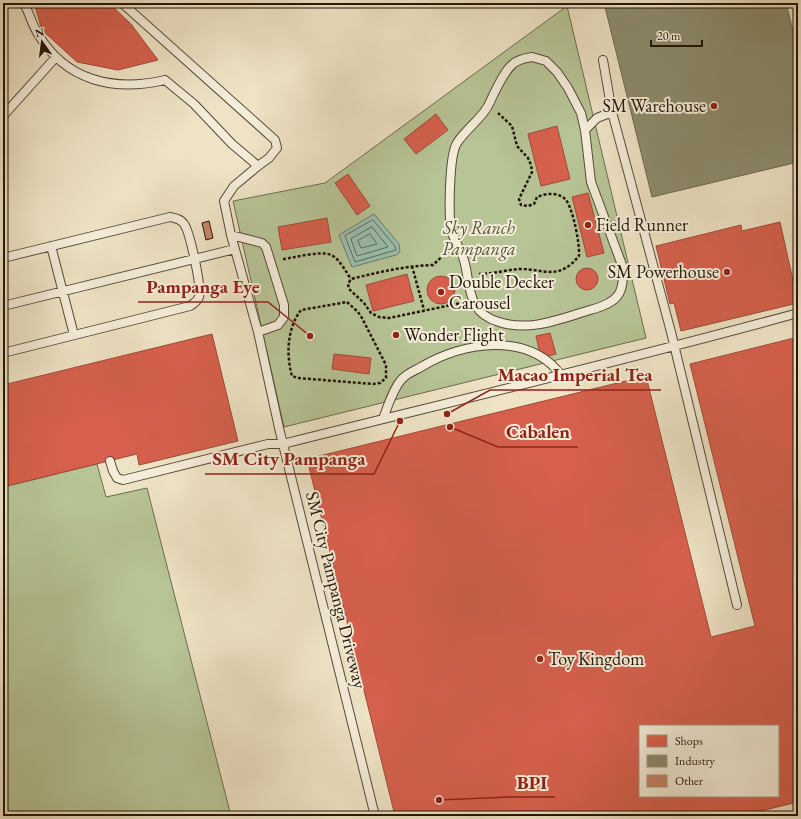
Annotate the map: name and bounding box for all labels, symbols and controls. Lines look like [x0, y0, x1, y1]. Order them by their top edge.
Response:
north arrow [22, 22, 62, 62]
scale bar [651, 22, 702, 48]
text: N [34, 24, 46, 40]
text: 20 m [657, 28, 681, 44]
place label: SM Warehouse [602, 94, 706, 117]
marker: SM Warehouse [709, 101, 719, 111]
place label: Field Runner [596, 213, 688, 236]
park label: Sky Ranch Pampanga [442, 216, 516, 261]
marker: Field Runner [583, 220, 593, 230]
place label: SM Powerhouse [608, 260, 719, 283]
marker: SM Powerhouse [722, 267, 732, 277]
place label: Double Decker Carousel [449, 270, 554, 314]
callout: Pampanga Eye [138, 271, 268, 302]
text: Pampanga Eye [146, 274, 260, 299]
marker: Double Decker Carousel [436, 287, 446, 297]
place label: Wonder Flight [404, 323, 504, 346]
marker: Wonder Flight [391, 330, 401, 340]
callout: Macao Imperial Tea [490, 359, 661, 390]
text: Macao Imperial Tea [497, 362, 653, 387]
callout: Cabalen [498, 416, 578, 447]
text: Cabalen [506, 419, 570, 444]
callout: SM City Pampanga [205, 443, 374, 474]
text: SM City Pampanga [212, 446, 366, 471]
street label: SM City Pampanga Driveway [301, 489, 372, 691]
place label: Toy Kingdom [548, 647, 644, 670]
marker: Toy Kingdom [535, 654, 545, 664]
legend [639, 725, 779, 797]
text: Shops [675, 733, 703, 749]
text: Industry [675, 753, 715, 769]
callout: BPI [509, 766, 555, 797]
text: BPI [517, 770, 547, 795]
text: Other [675, 773, 703, 789]

